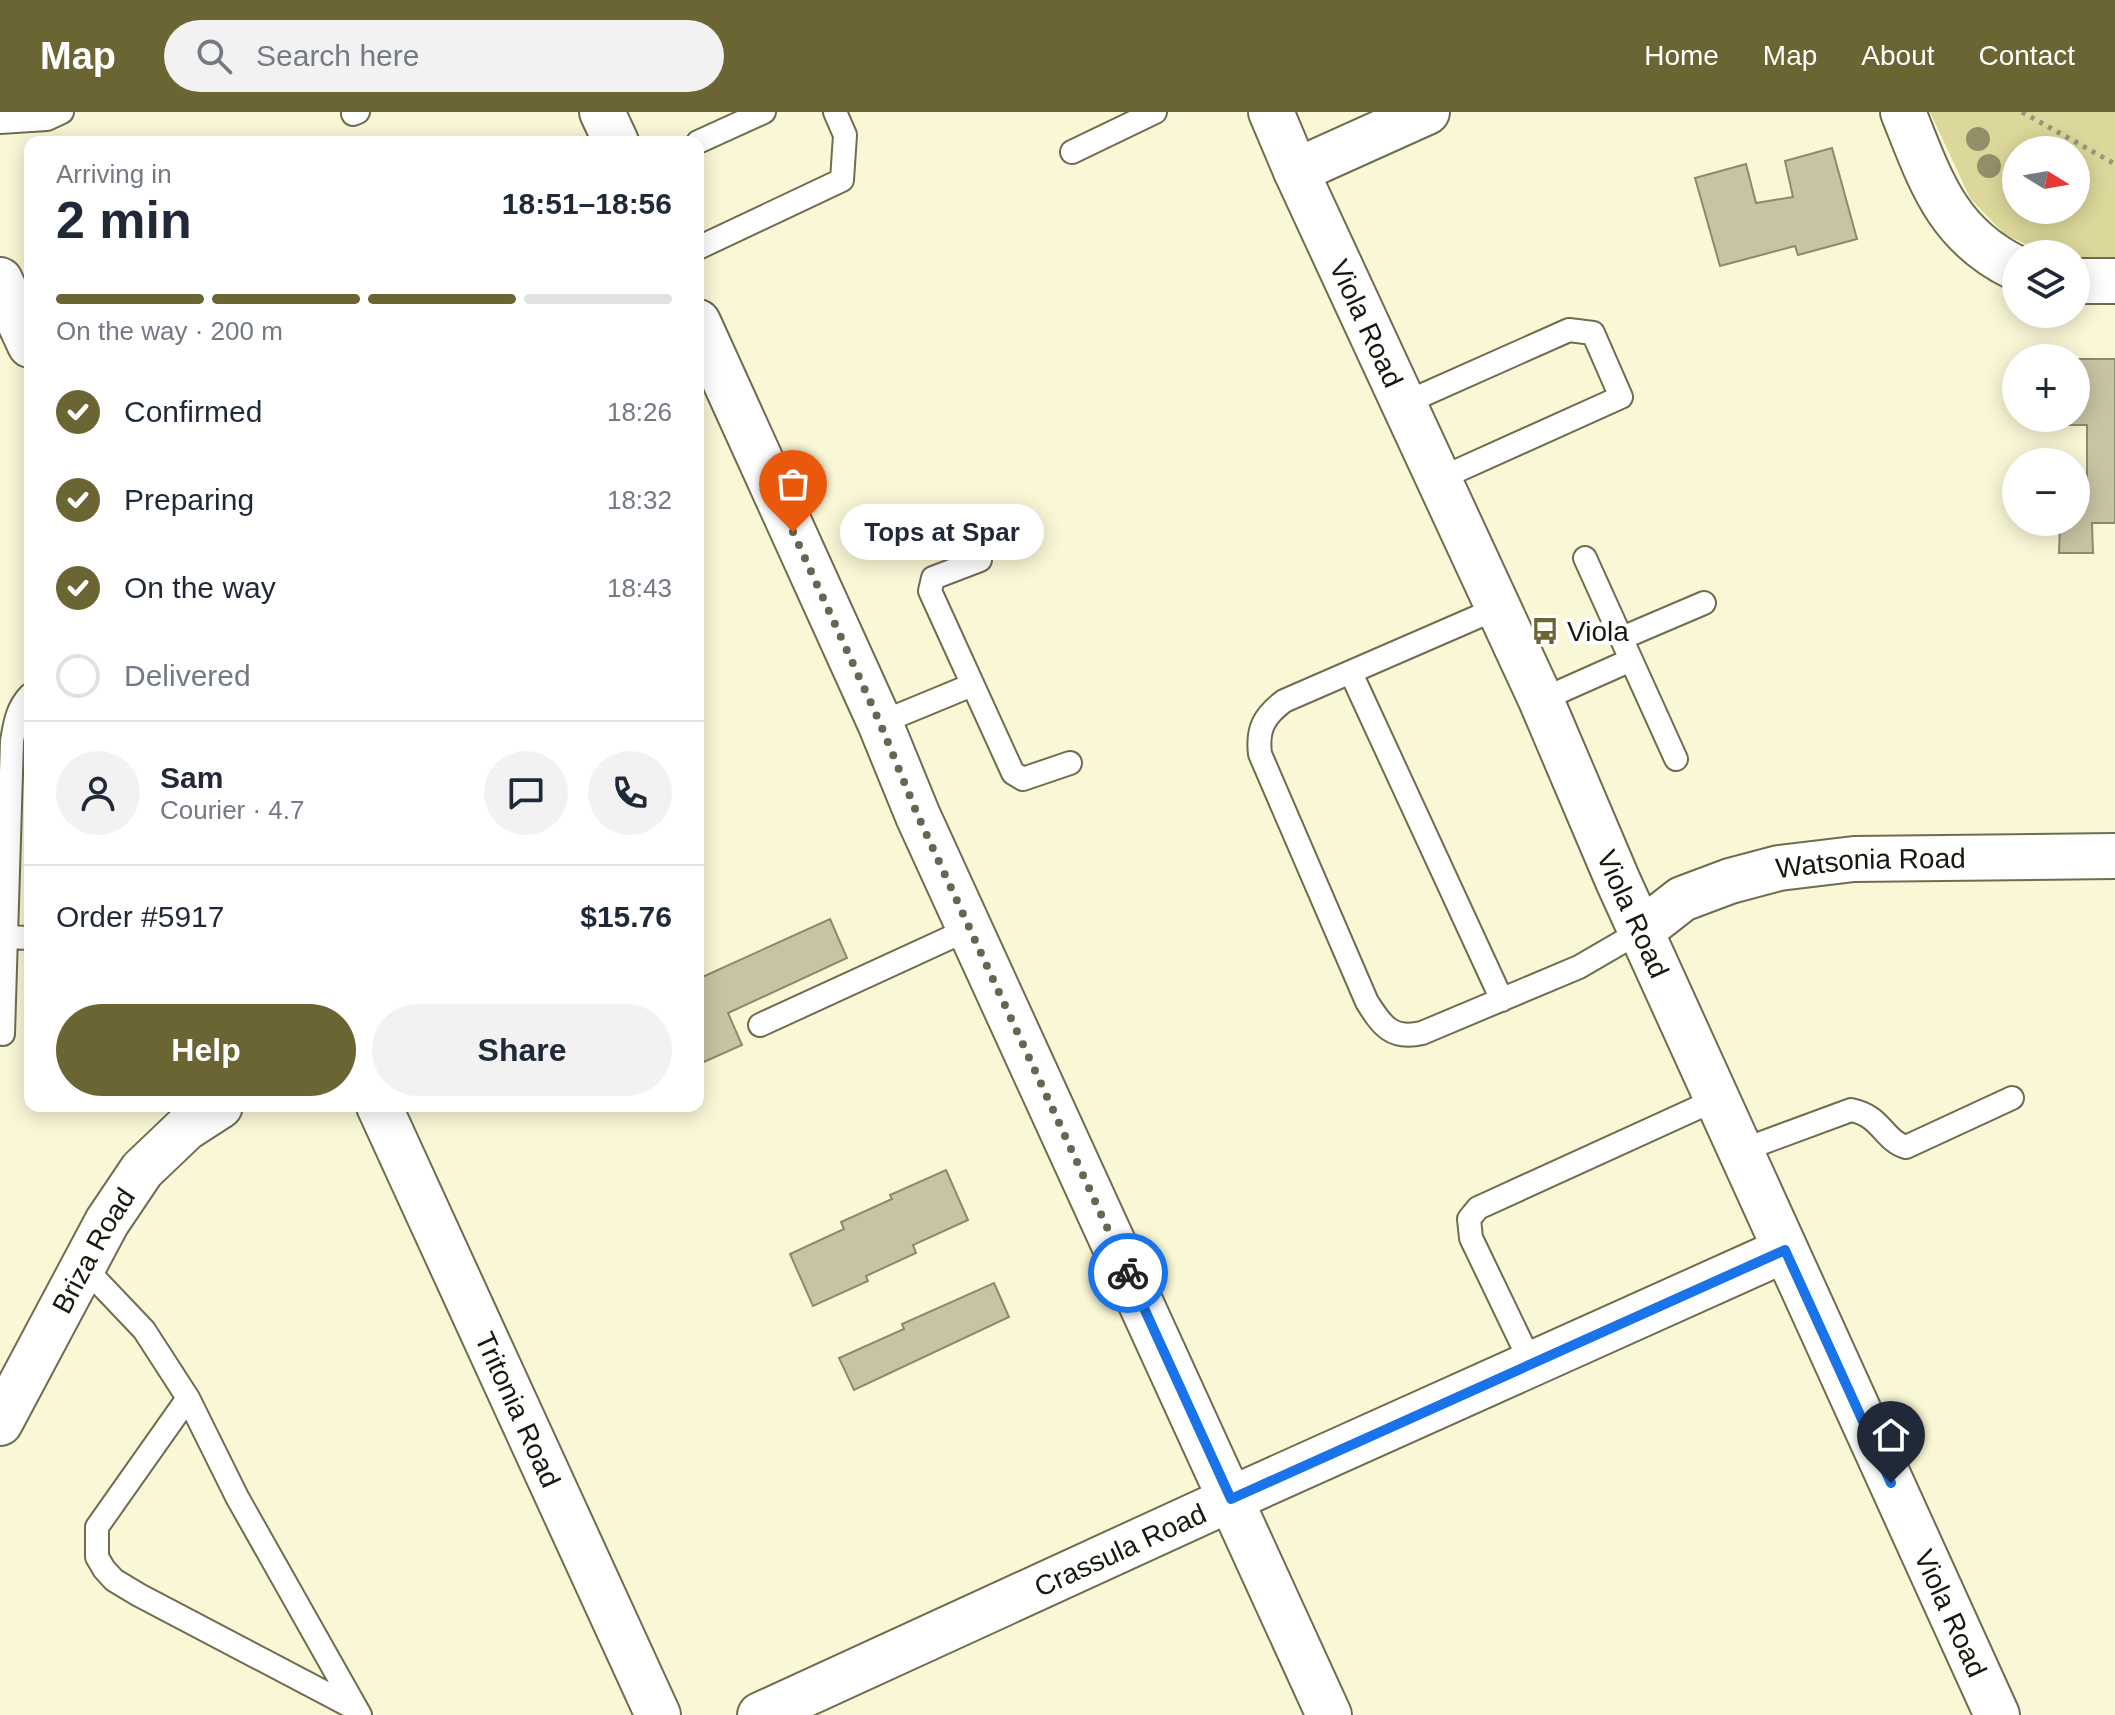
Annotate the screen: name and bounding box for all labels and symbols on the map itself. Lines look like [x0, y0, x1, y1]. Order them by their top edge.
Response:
north arrow [2002, 136, 2090, 224]
street label: Viola Road [1323, 255, 1409, 392]
pin [759, 450, 827, 532]
callout: Tops at Spar [841, 504, 1045, 560]
bus stop icon: Viola [1530, 616, 1560, 646]
place label: Viola [1567, 616, 1629, 647]
street label: Watsonia Road [1774, 843, 1966, 884]
street label: Viola Road [1591, 846, 1675, 983]
street label: Briza Road [46, 1182, 141, 1319]
courier [1088, 1233, 1168, 1313]
street label: Tritonia Road [469, 1327, 567, 1492]
pin [1857, 1401, 1925, 1483]
street label: Crassula Road [1029, 1498, 1211, 1603]
street label: Viola Road [1908, 1545, 1993, 1682]

